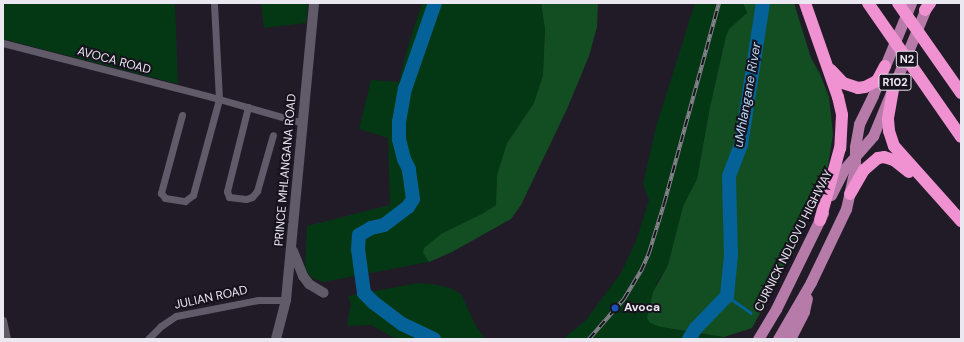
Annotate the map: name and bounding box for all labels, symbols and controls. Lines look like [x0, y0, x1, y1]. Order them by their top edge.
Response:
water label: uMhlangane River [731, 41, 765, 149]
street label: AVOCA ROAD [76, 44, 152, 78]
road number: N2 [895, 50, 919, 68]
road number: R102 [878, 73, 912, 91]
street label: PRINCE MHLANGANA ROAD [272, 93, 300, 247]
street label: CURNICK NDLOVU HIGHWAY [752, 168, 836, 314]
street label: JULIAN ROAD [173, 283, 249, 313]
place label: Avoca [624, 301, 660, 315]
marker: Avoca [609, 302, 621, 314]

